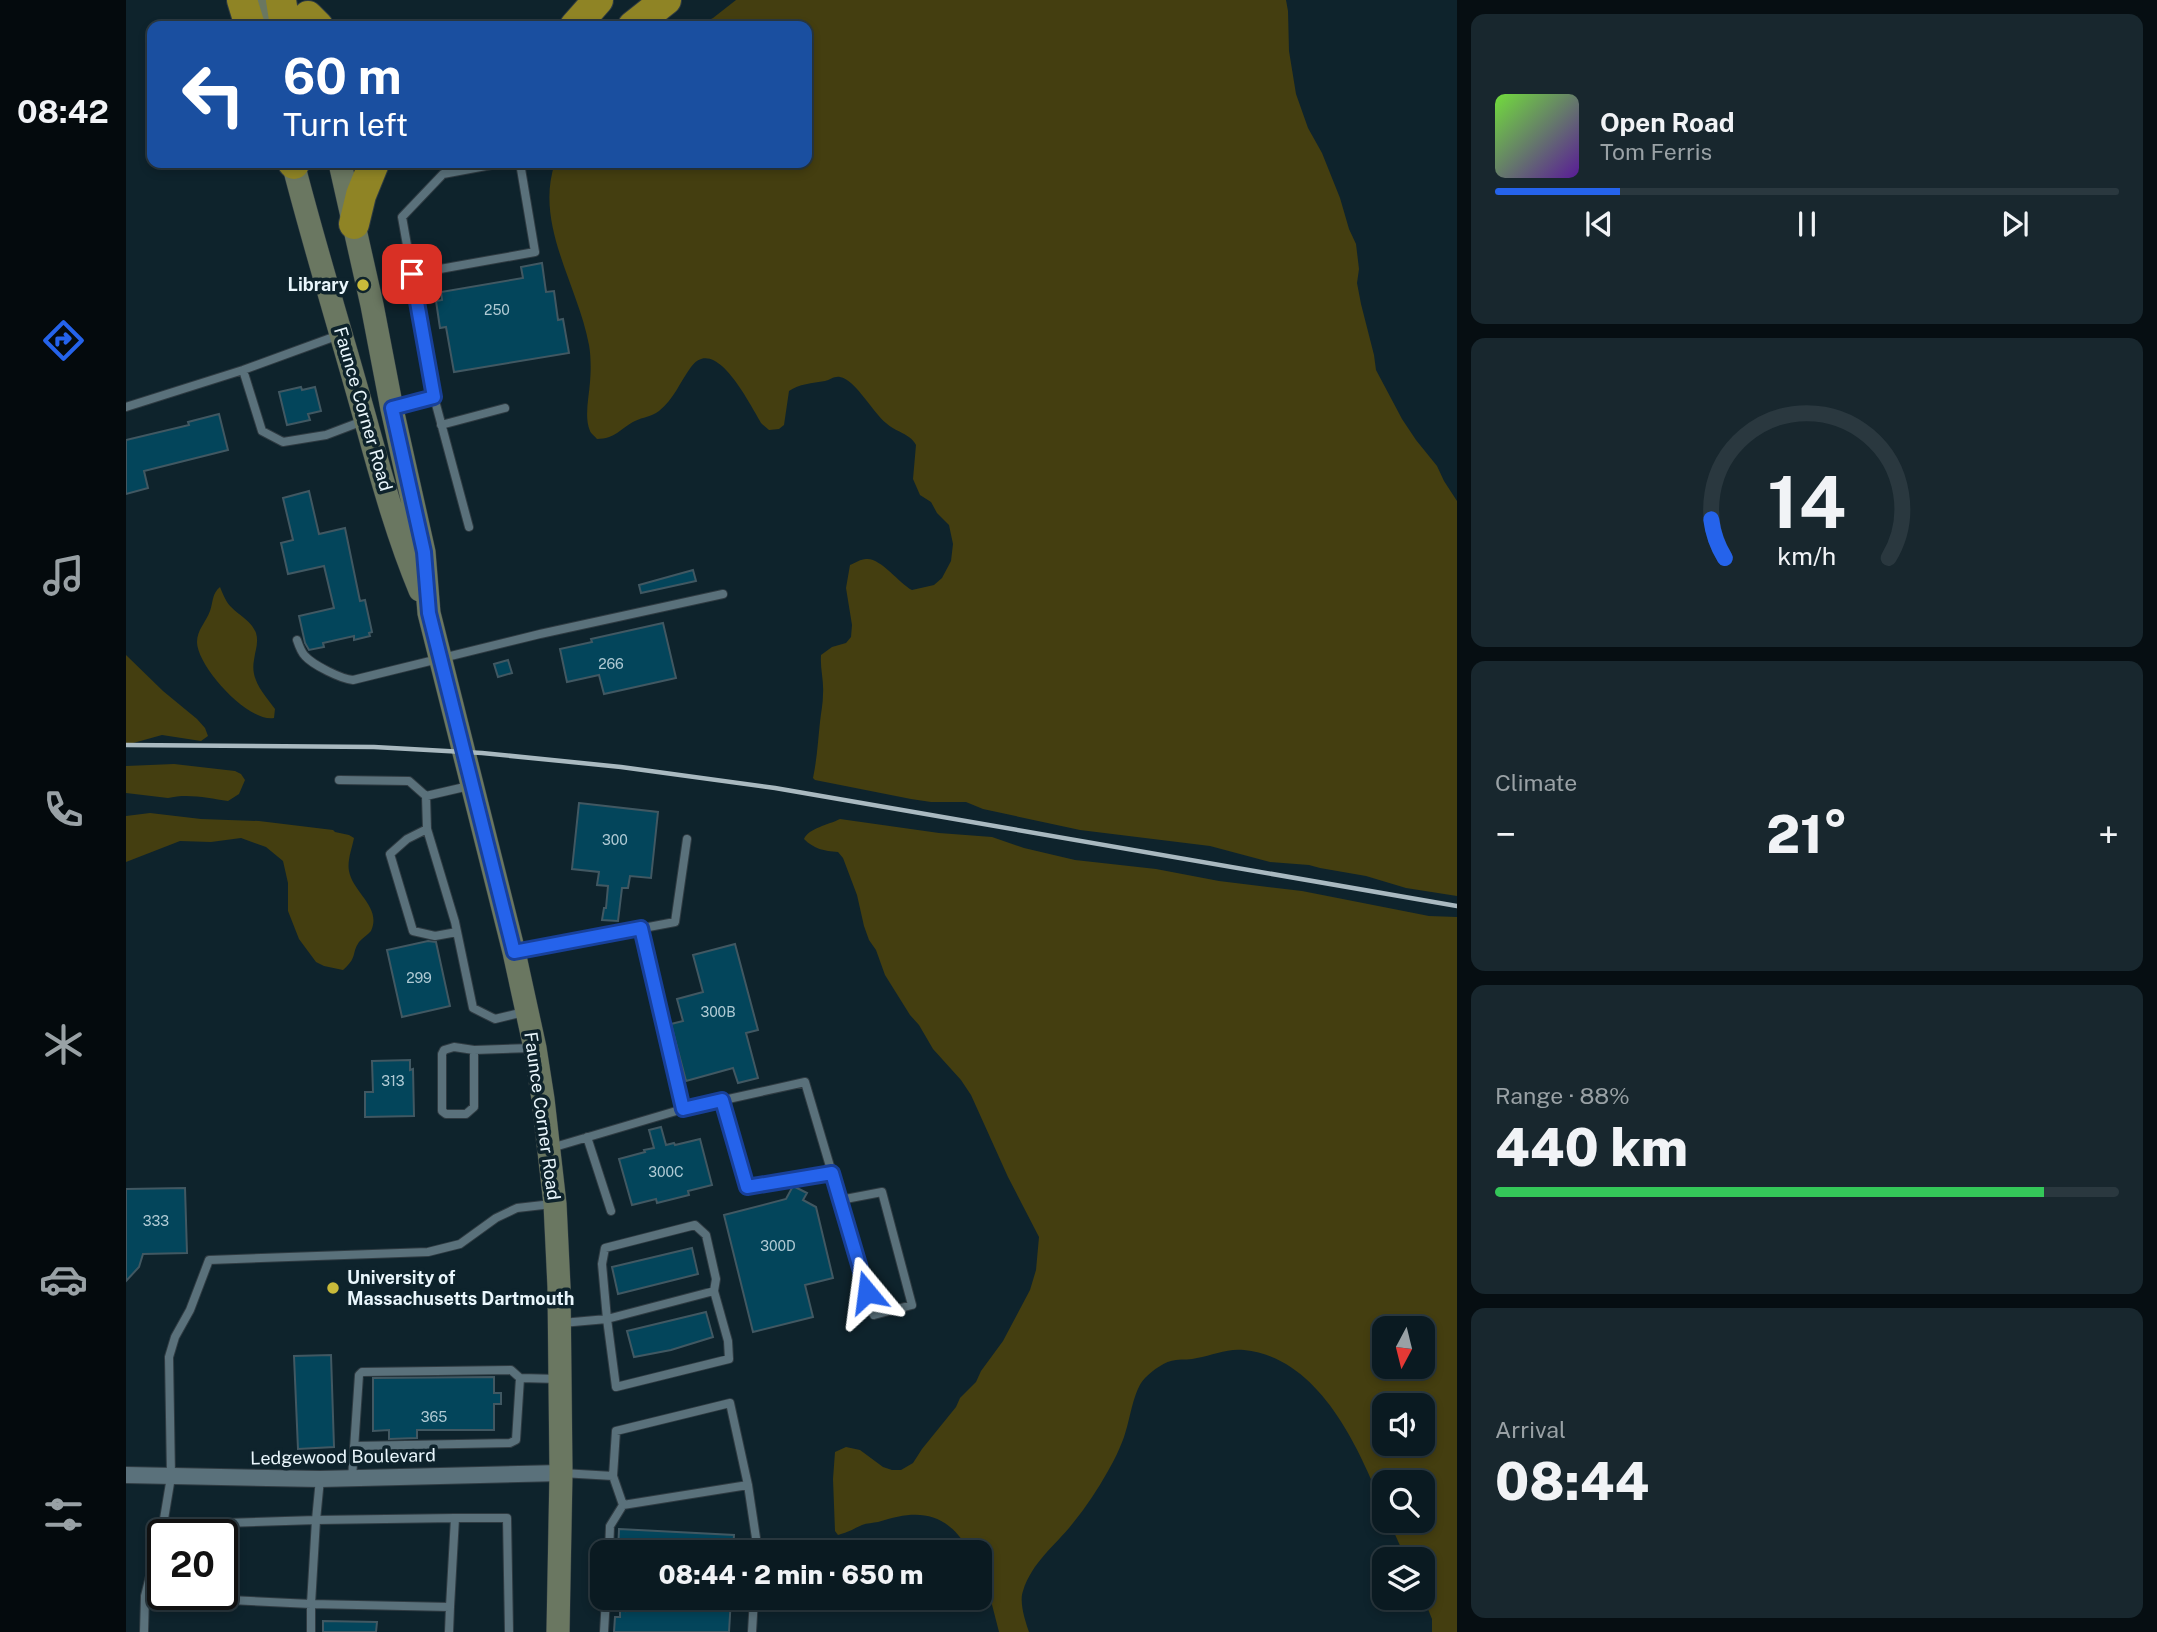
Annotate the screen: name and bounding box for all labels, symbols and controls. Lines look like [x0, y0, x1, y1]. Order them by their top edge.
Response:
text: 60 m [283, 47, 402, 105]
icon: left [168, 49, 259, 140]
text: 08:42 [17, 93, 109, 130]
text: Turn left [283, 106, 408, 143]
text: Open Road [1600, 107, 1735, 138]
text: Tom Ferris [1600, 138, 1712, 165]
icon: previous [1580, 205, 1618, 243]
icon: pause [1788, 205, 1826, 243]
icon: next [1996, 205, 2034, 243]
pin [382, 244, 442, 304]
icon: arrive [393, 255, 431, 293]
place label: Library [288, 274, 349, 295]
marker: Library [355, 277, 371, 293]
house number: 250 [484, 302, 510, 318]
icon: directions [39, 316, 88, 365]
street label: Faunce Corner Road [330, 324, 397, 493]
text: 14 [1768, 460, 1846, 545]
text: km/h [1778, 541, 1836, 571]
icon: music [39, 551, 88, 600]
house number: 266 [598, 656, 624, 672]
text: Climate [1495, 769, 1577, 796]
icon: phone [39, 785, 88, 834]
text: 21° [1766, 804, 1848, 865]
text: − [1495, 812, 1516, 857]
text: + [2098, 812, 2119, 857]
house number: 300 [602, 832, 628, 848]
house number: 299 [406, 970, 432, 986]
house number: 300B [700, 1004, 736, 1020]
icon: climate [39, 1020, 88, 1069]
street label: Faunce Corner Road [520, 1030, 565, 1201]
house number: 313 [381, 1073, 405, 1089]
text: Range · 88% [1495, 1082, 1630, 1109]
text: 440 km [1495, 1117, 1688, 1178]
house number: 300C [648, 1164, 684, 1180]
house number: 333 [143, 1213, 169, 1229]
house number: 300D [760, 1238, 796, 1254]
icon: car [39, 1255, 88, 1304]
position arrow [830, 1255, 904, 1329]
place label: University of Massachusetts Dartmouth [347, 1267, 575, 1309]
marker: University of Massachusetts Dartmouth [325, 1280, 341, 1296]
north arrow [1372, 1316, 1435, 1379]
map controls [1372, 1316, 1435, 1610]
button: sound [1372, 1393, 1435, 1456]
house number: 365 [421, 1409, 447, 1425]
text: Arrival [1495, 1416, 1566, 1443]
street label: Ledgewood Boulevard [250, 1444, 436, 1469]
text: 08:44 [1495, 1451, 1649, 1512]
button: search [1372, 1470, 1435, 1533]
icon: filters [39, 1490, 88, 1539]
speed limit sign: 20 [147, 1519, 238, 1610]
button: layers [1372, 1547, 1435, 1610]
text: 08:44 · 2 min · 650 m [658, 1559, 924, 1590]

